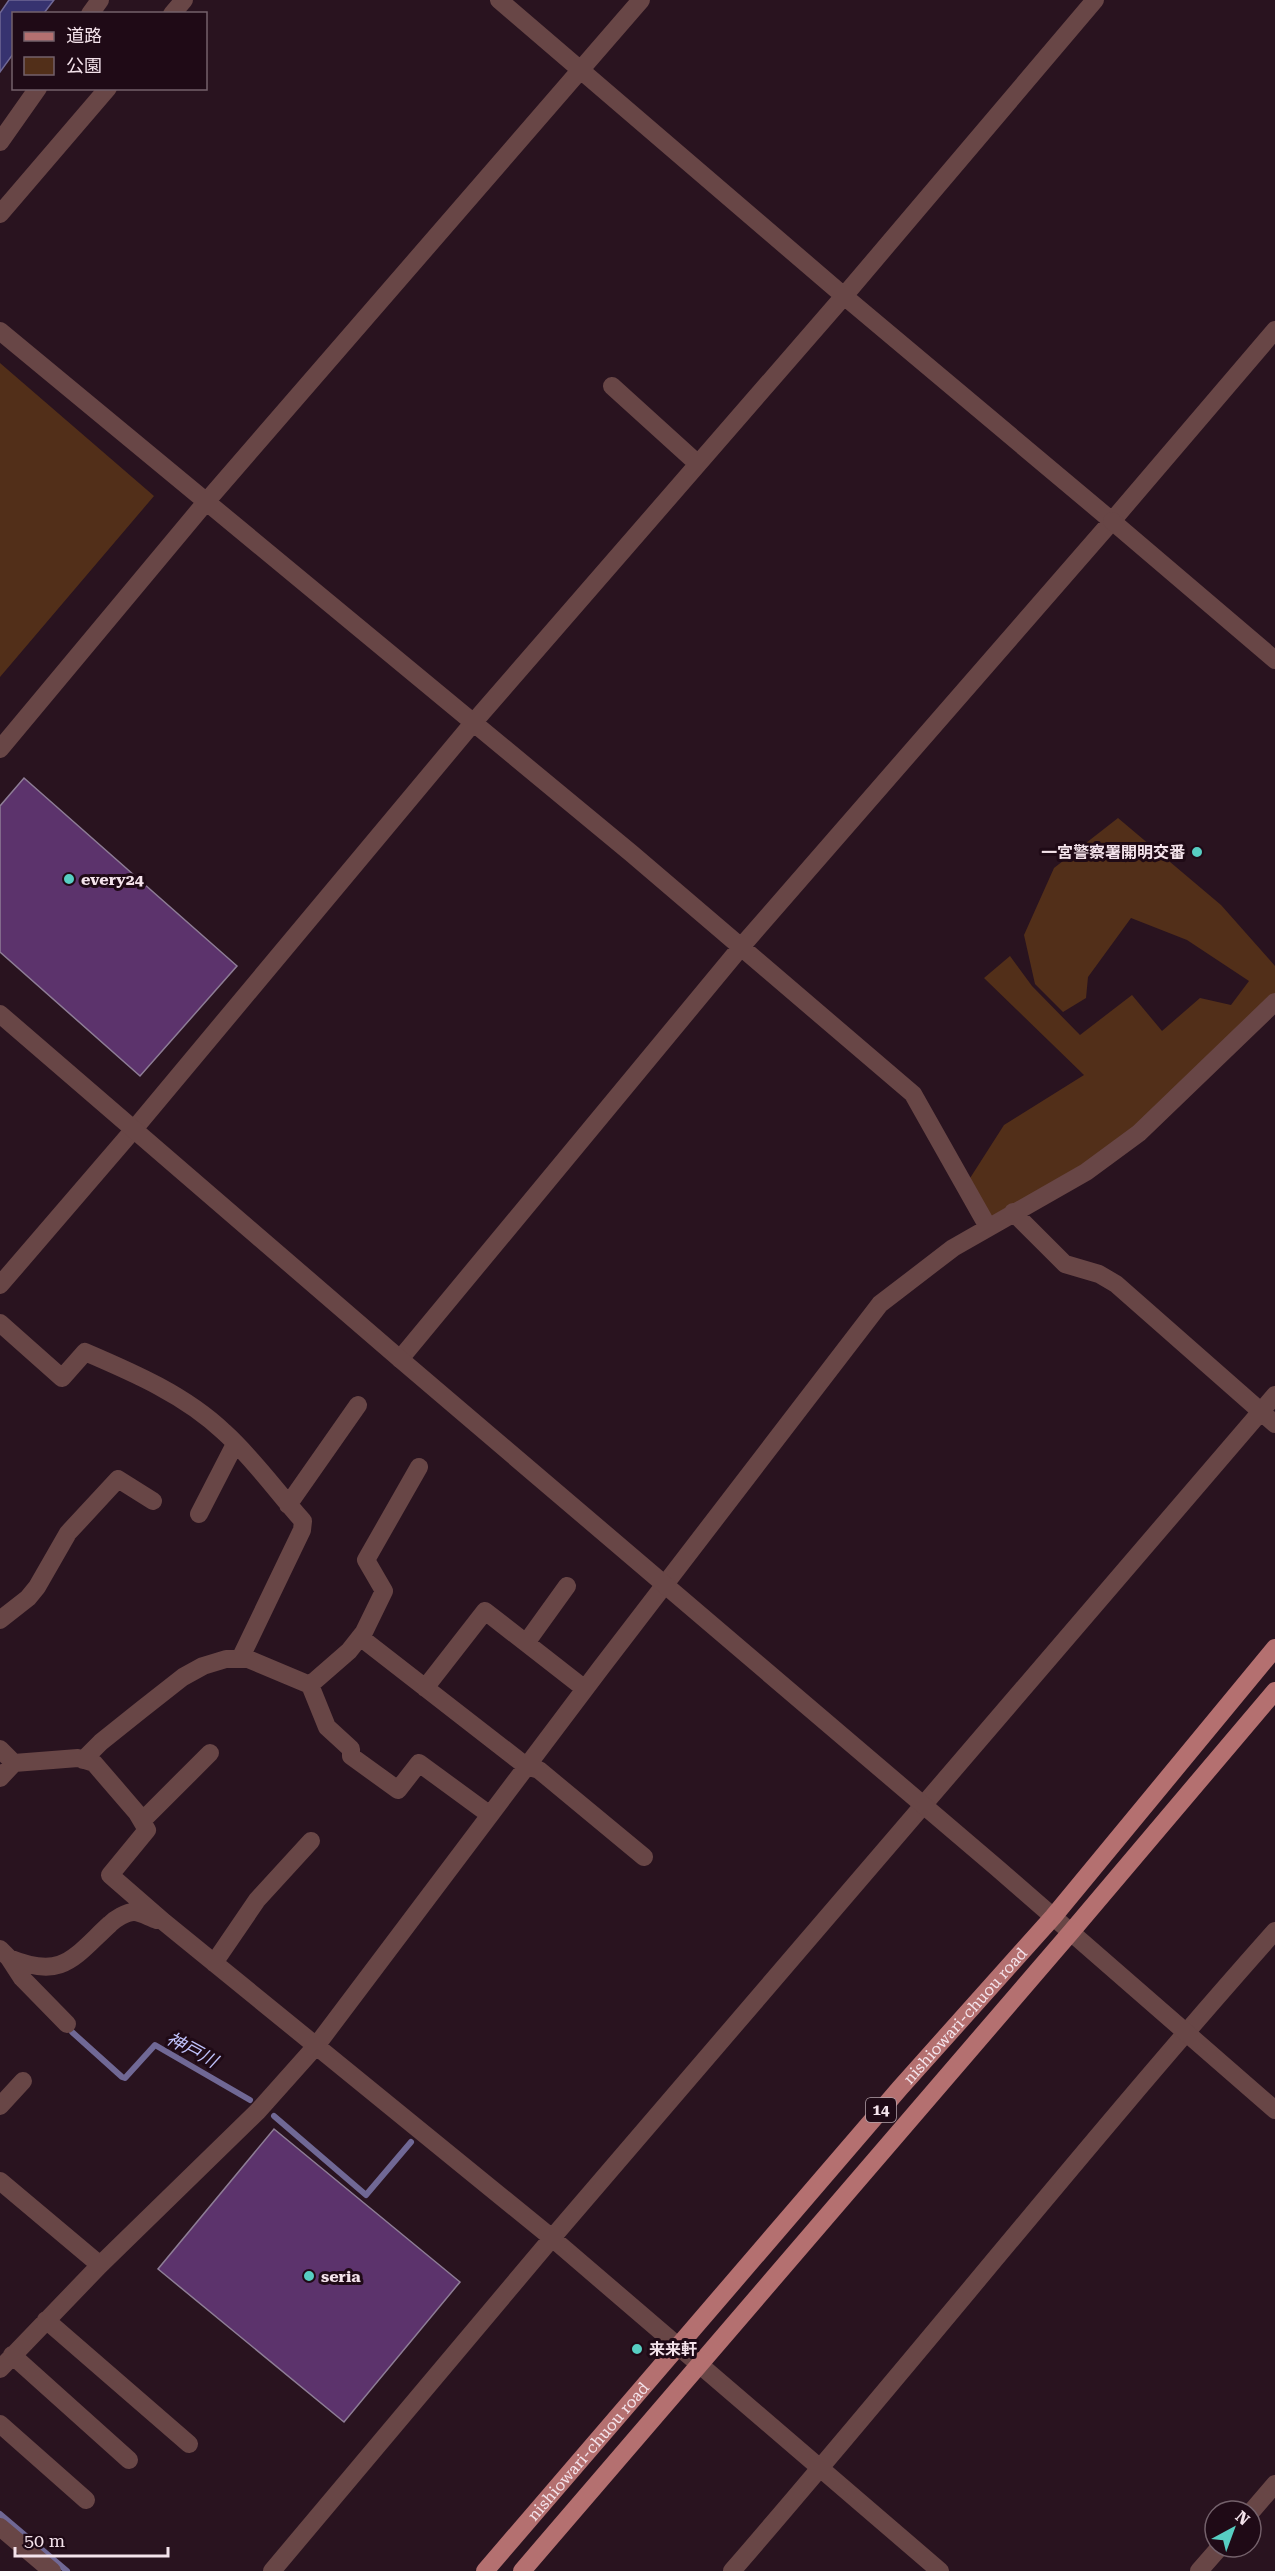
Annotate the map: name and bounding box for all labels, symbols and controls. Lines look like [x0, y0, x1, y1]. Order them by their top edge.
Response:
legend [12, 12, 207, 90]
text: 道路 [66, 25, 102, 46]
text: 公園 [66, 55, 102, 76]
place label: 一宮警察署開明交番 [1041, 843, 1185, 862]
marker: 一宮警察署開明交番 [1190, 845, 1204, 859]
place label: every24 [81, 870, 144, 889]
marker: every24 [62, 872, 76, 886]
street label: nishiowari-chuou road [899, 1944, 1031, 2088]
water label: 神戸川 [163, 2028, 223, 2072]
road number: 14 [866, 2098, 896, 2122]
place label: seria [321, 2267, 361, 2286]
marker: seria [302, 2269, 316, 2283]
place label: 来来軒 [649, 2340, 697, 2359]
marker: 来来軒 [630, 2342, 644, 2356]
street label: nishiowari-chuou road [524, 2378, 653, 2525]
north arrow [1203, 2499, 1263, 2559]
text: N [1232, 2507, 1253, 2529]
scale bar [15, 2520, 168, 2558]
text: 50 m [24, 2530, 65, 2551]

